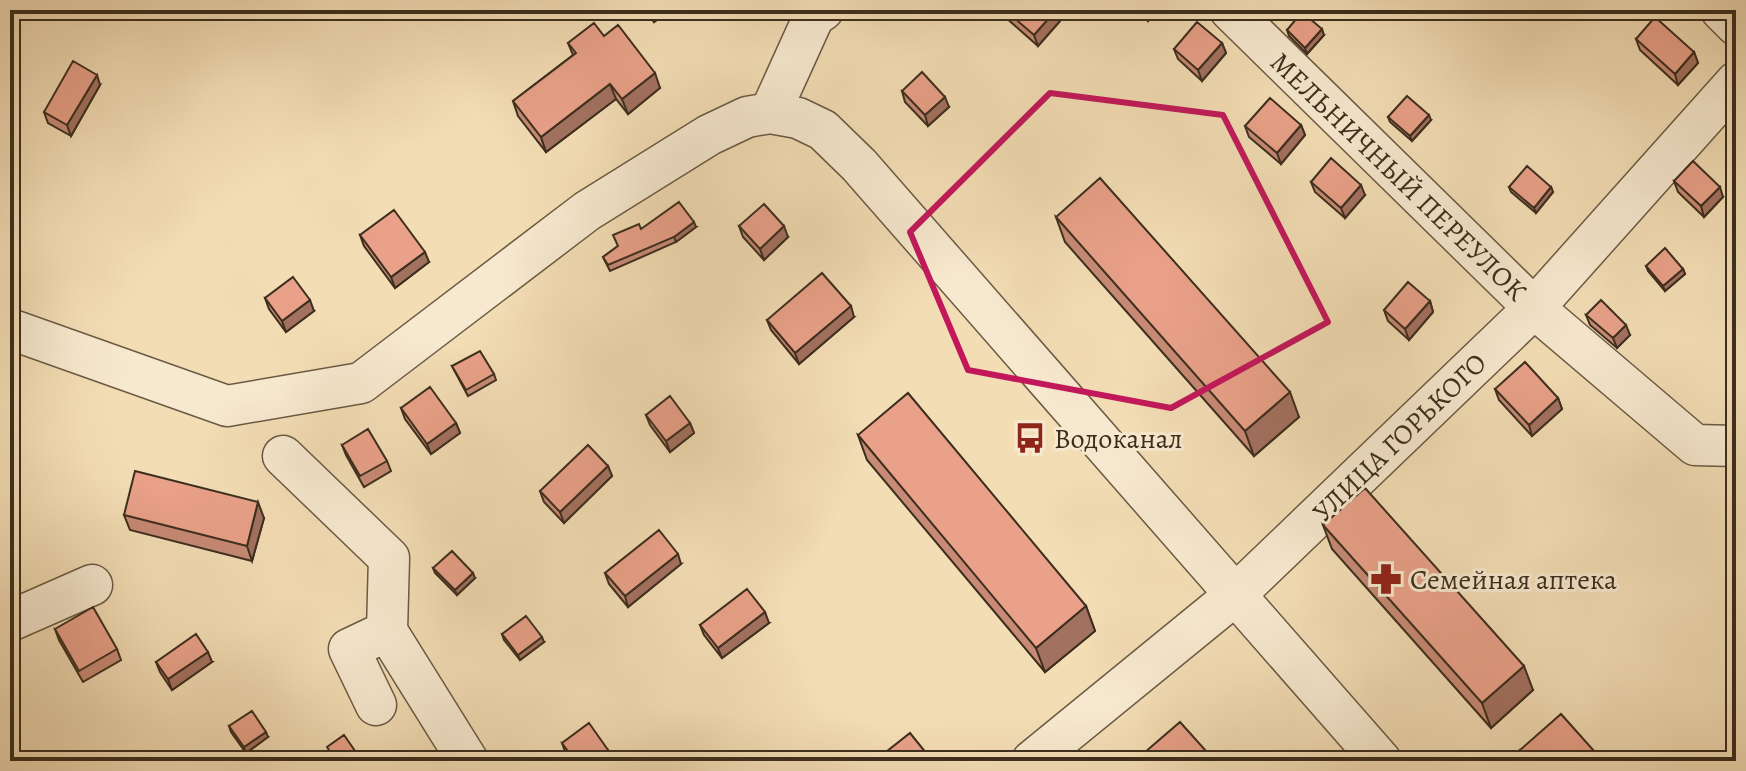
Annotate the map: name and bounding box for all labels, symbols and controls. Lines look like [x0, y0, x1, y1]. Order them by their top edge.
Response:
street label: МЕЛЬНИЧНЫЙ ПЕРЕУЛОК [1262, 44, 1535, 310]
street label: УЛИЦА ГОРЬКОГО [1304, 345, 1495, 531]
place label: Водоканал [1054, 420, 1183, 458]
bus stop icon: Водоканал [1013, 421, 1047, 455]
place label: Семейная аптека [1410, 561, 1617, 599]
pharmacy icon: Семейная аптека [1369, 562, 1403, 596]

